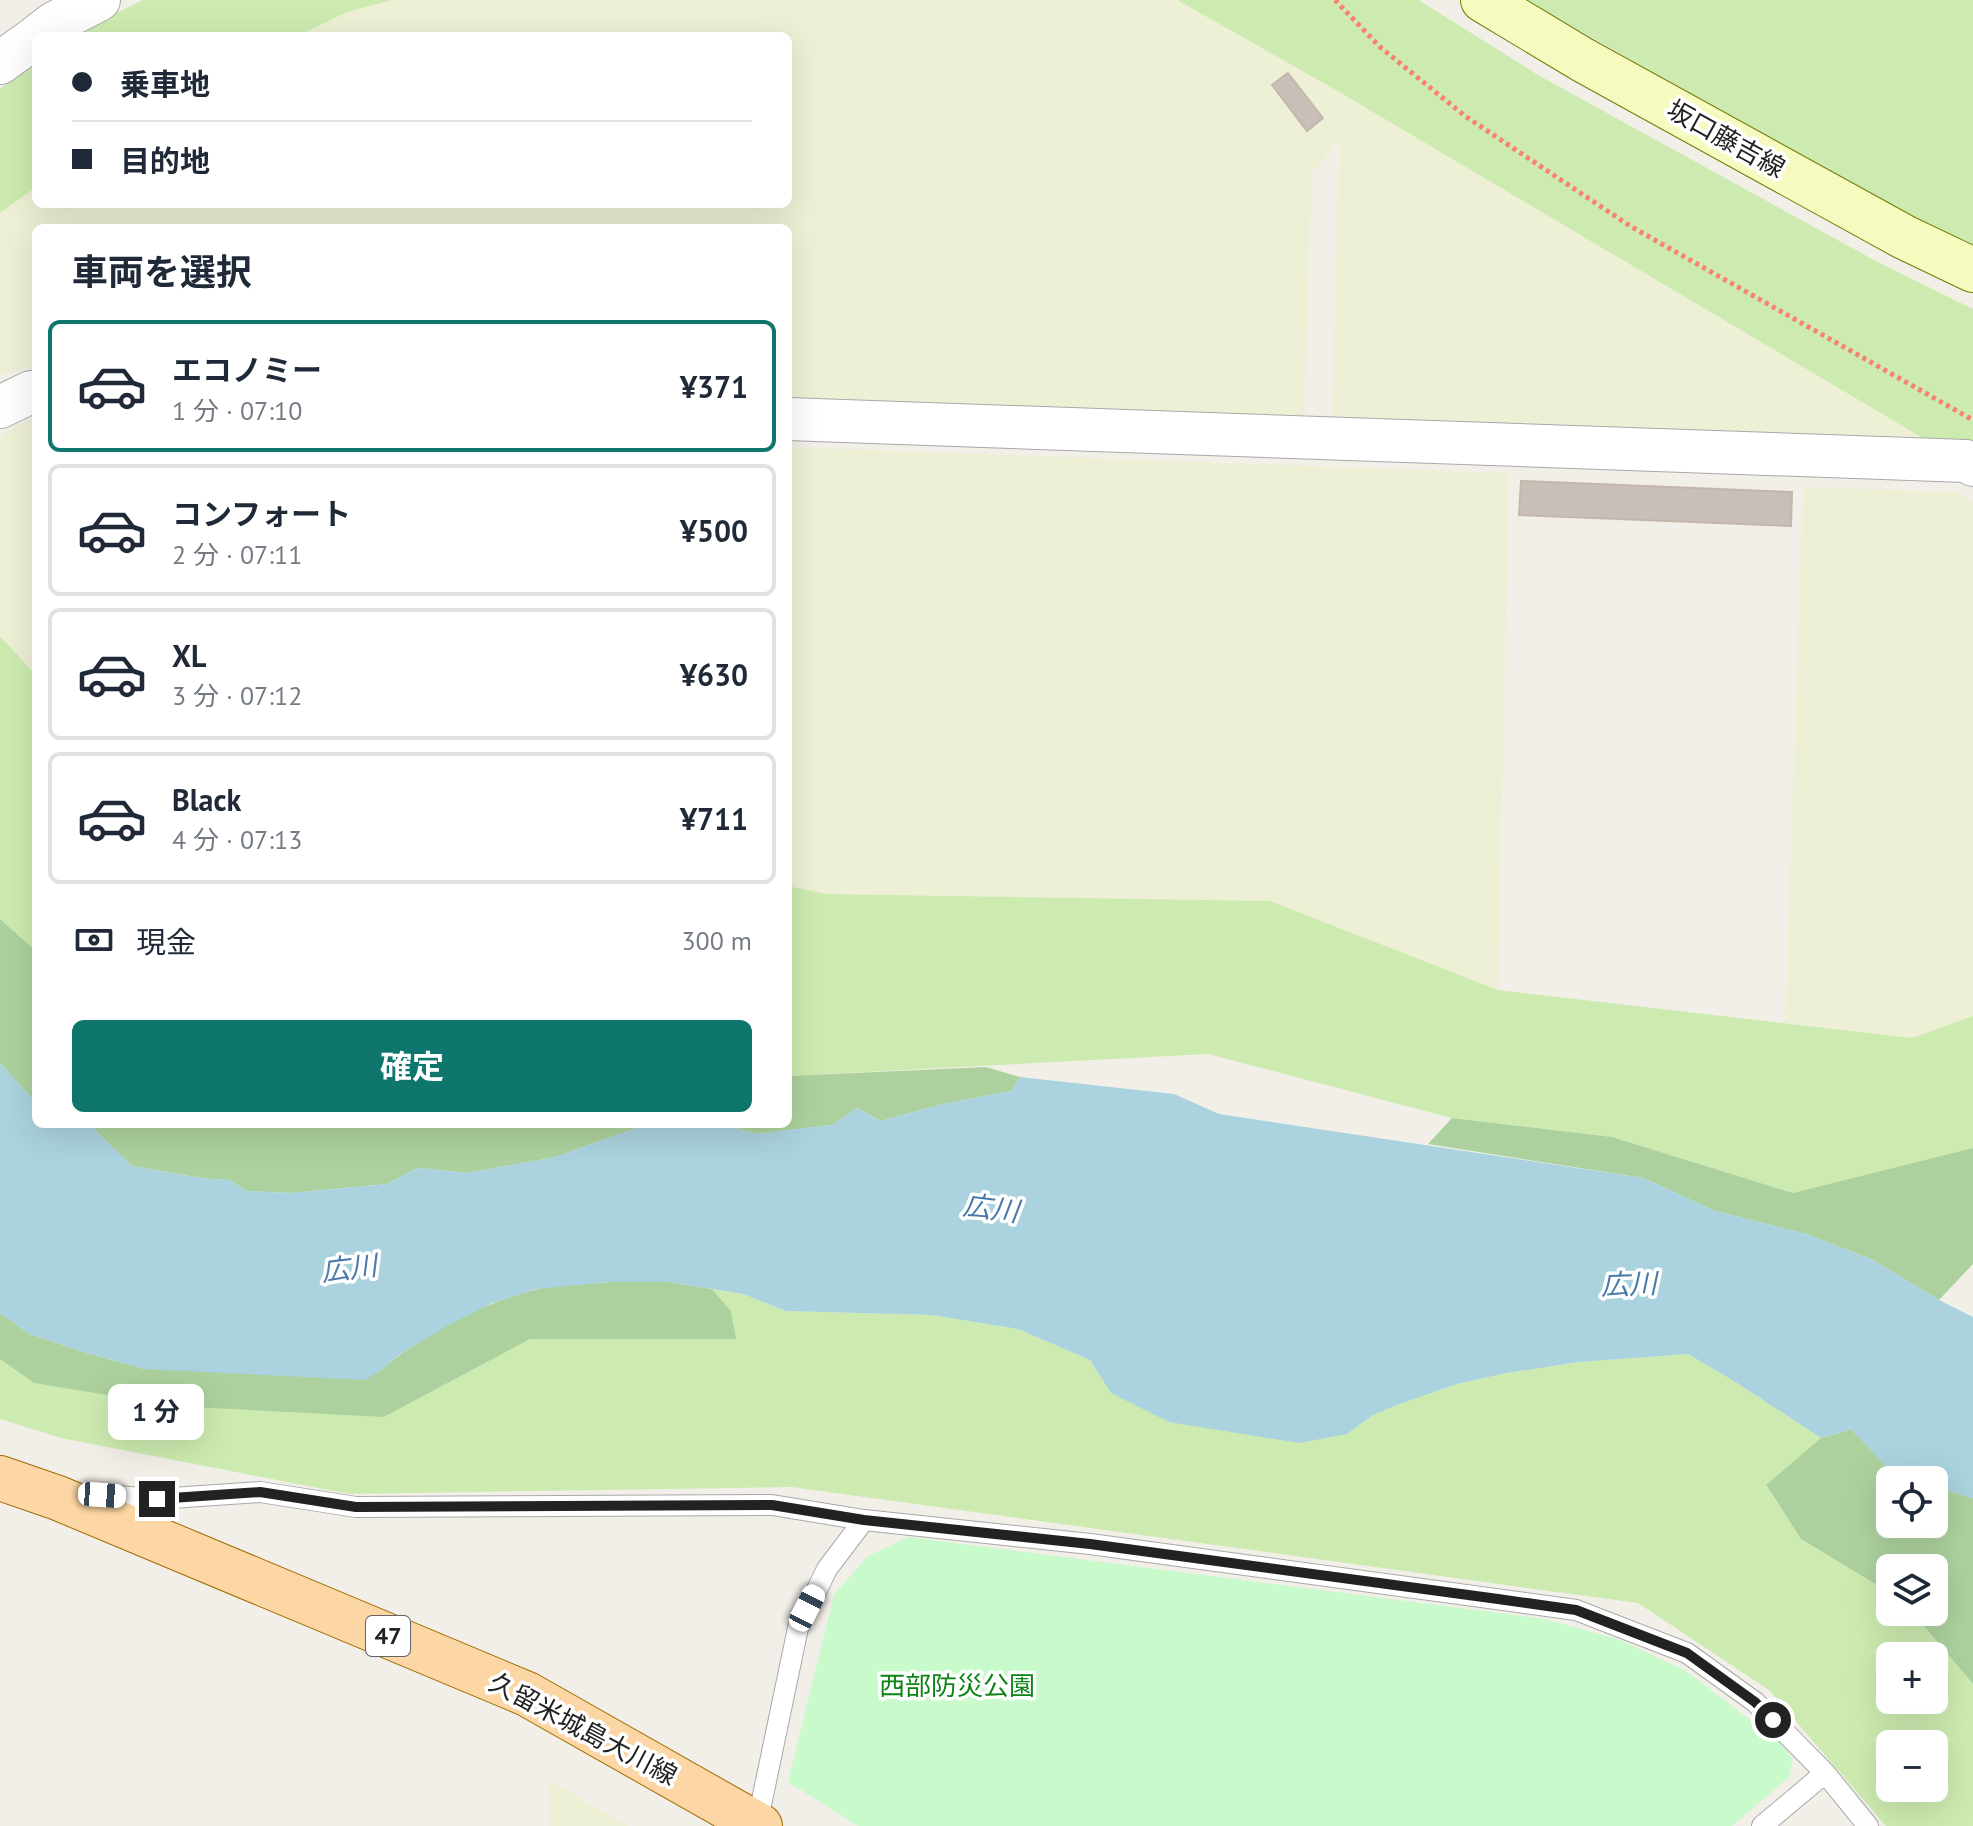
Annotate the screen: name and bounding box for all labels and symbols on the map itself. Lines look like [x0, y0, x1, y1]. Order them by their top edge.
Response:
street label: 坂口藤吉線 [1661, 93, 1791, 185]
water label: 広川 [961, 1186, 1024, 1230]
water label: 広川 [319, 1245, 382, 1289]
water label: 広川 [1600, 1264, 1661, 1303]
callout: 1 分 [109, 1383, 205, 1439]
car [77, 1481, 127, 1509]
route end [139, 1481, 175, 1517]
car [785, 1581, 829, 1635]
road number: 47 [366, 1616, 410, 1656]
street label: 久留米城島大川線 [484, 1665, 683, 1792]
park label: 西部防災公園 [879, 1669, 1035, 1702]
route start [1755, 1702, 1791, 1738]

